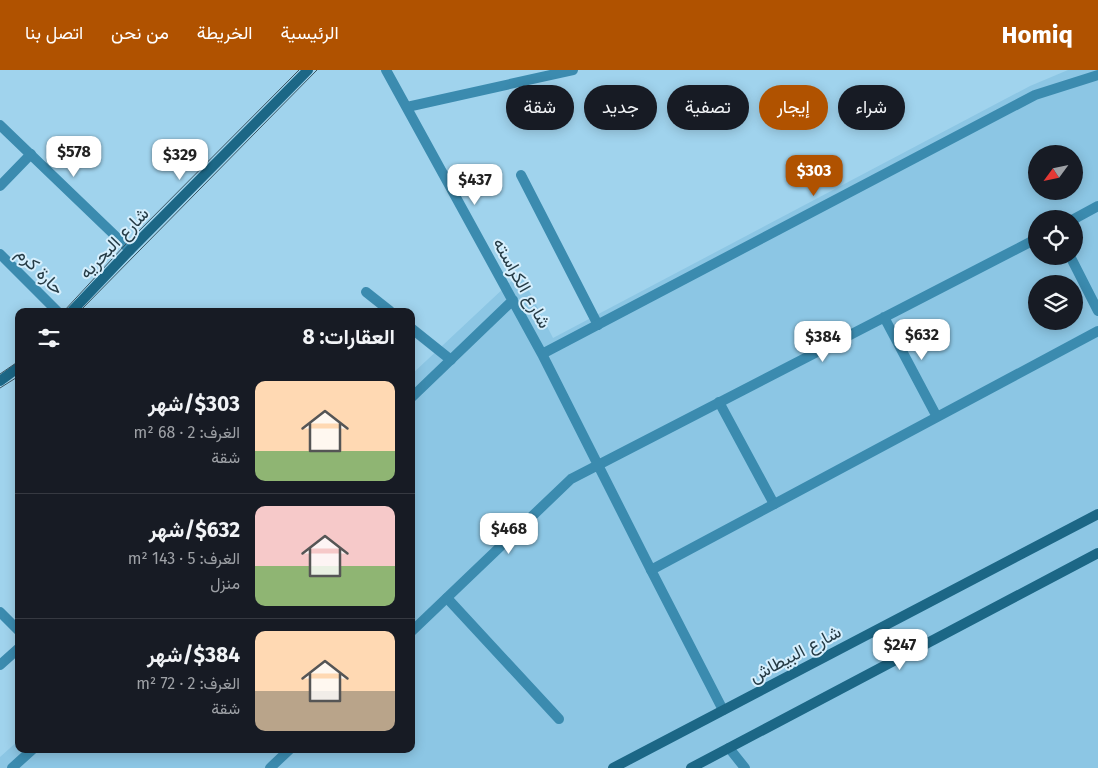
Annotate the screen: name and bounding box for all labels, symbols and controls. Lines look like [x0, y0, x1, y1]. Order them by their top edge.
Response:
text: Homiq [1002, 21, 1073, 49]
text: اتصل بنا [25, 22, 83, 44]
text: من نحن [111, 22, 169, 44]
text: الخريطة [197, 22, 253, 44]
text: الرئيسية [281, 22, 339, 44]
chip: شقة [506, 85, 574, 130]
chip: جديد [584, 85, 657, 130]
chip: تصفية [667, 85, 749, 130]
chip: إيجار [759, 85, 828, 130]
chip: شراء [838, 85, 905, 130]
pin: $578 [44, 136, 104, 178]
pin: $329 [150, 138, 210, 181]
text: $578 [57, 142, 91, 161]
text: $329 [163, 145, 197, 164]
north arrow [1028, 145, 1082, 200]
map controls [1028, 145, 1083, 330]
pin: $303 [784, 154, 844, 197]
text: $303 [797, 161, 831, 180]
pin: $437 [445, 164, 505, 206]
text: $437 [458, 170, 492, 189]
street label: شارع البحريه [75, 203, 154, 284]
button: locate [1028, 210, 1083, 265]
street label: شارع الكراسته [487, 234, 556, 332]
street label: حارة كرم [11, 242, 69, 300]
button: layers [1028, 275, 1083, 330]
pin: $632 [892, 318, 952, 361]
pin: $384 [793, 320, 853, 363]
icon: filters [35, 324, 63, 352]
text: العقارات: 8 [302, 324, 395, 350]
text: $632 [905, 325, 939, 344]
text: $384 [805, 327, 841, 346]
text: $303/شهر [148, 391, 240, 417]
icon: home [295, 401, 355, 461]
text: الغرف: 2 · 68 m² [134, 423, 240, 442]
text: شقة [211, 448, 240, 467]
pin: $468 [479, 512, 539, 555]
text: $632/شهر [149, 517, 240, 543]
text: $468 [491, 519, 527, 538]
icon: home [295, 526, 355, 586]
text: الغرف: 5 · 143 m² [128, 549, 240, 568]
text: منزل [210, 574, 240, 593]
street label: شارع البيطاش [745, 621, 845, 688]
pin: $247 [870, 628, 930, 671]
text: $247 [884, 635, 916, 654]
text: $384/شهر [147, 642, 240, 668]
icon: home [295, 651, 355, 711]
text: الغرف: 2 · 72 m² [136, 674, 240, 693]
text: شقة [211, 699, 240, 718]

